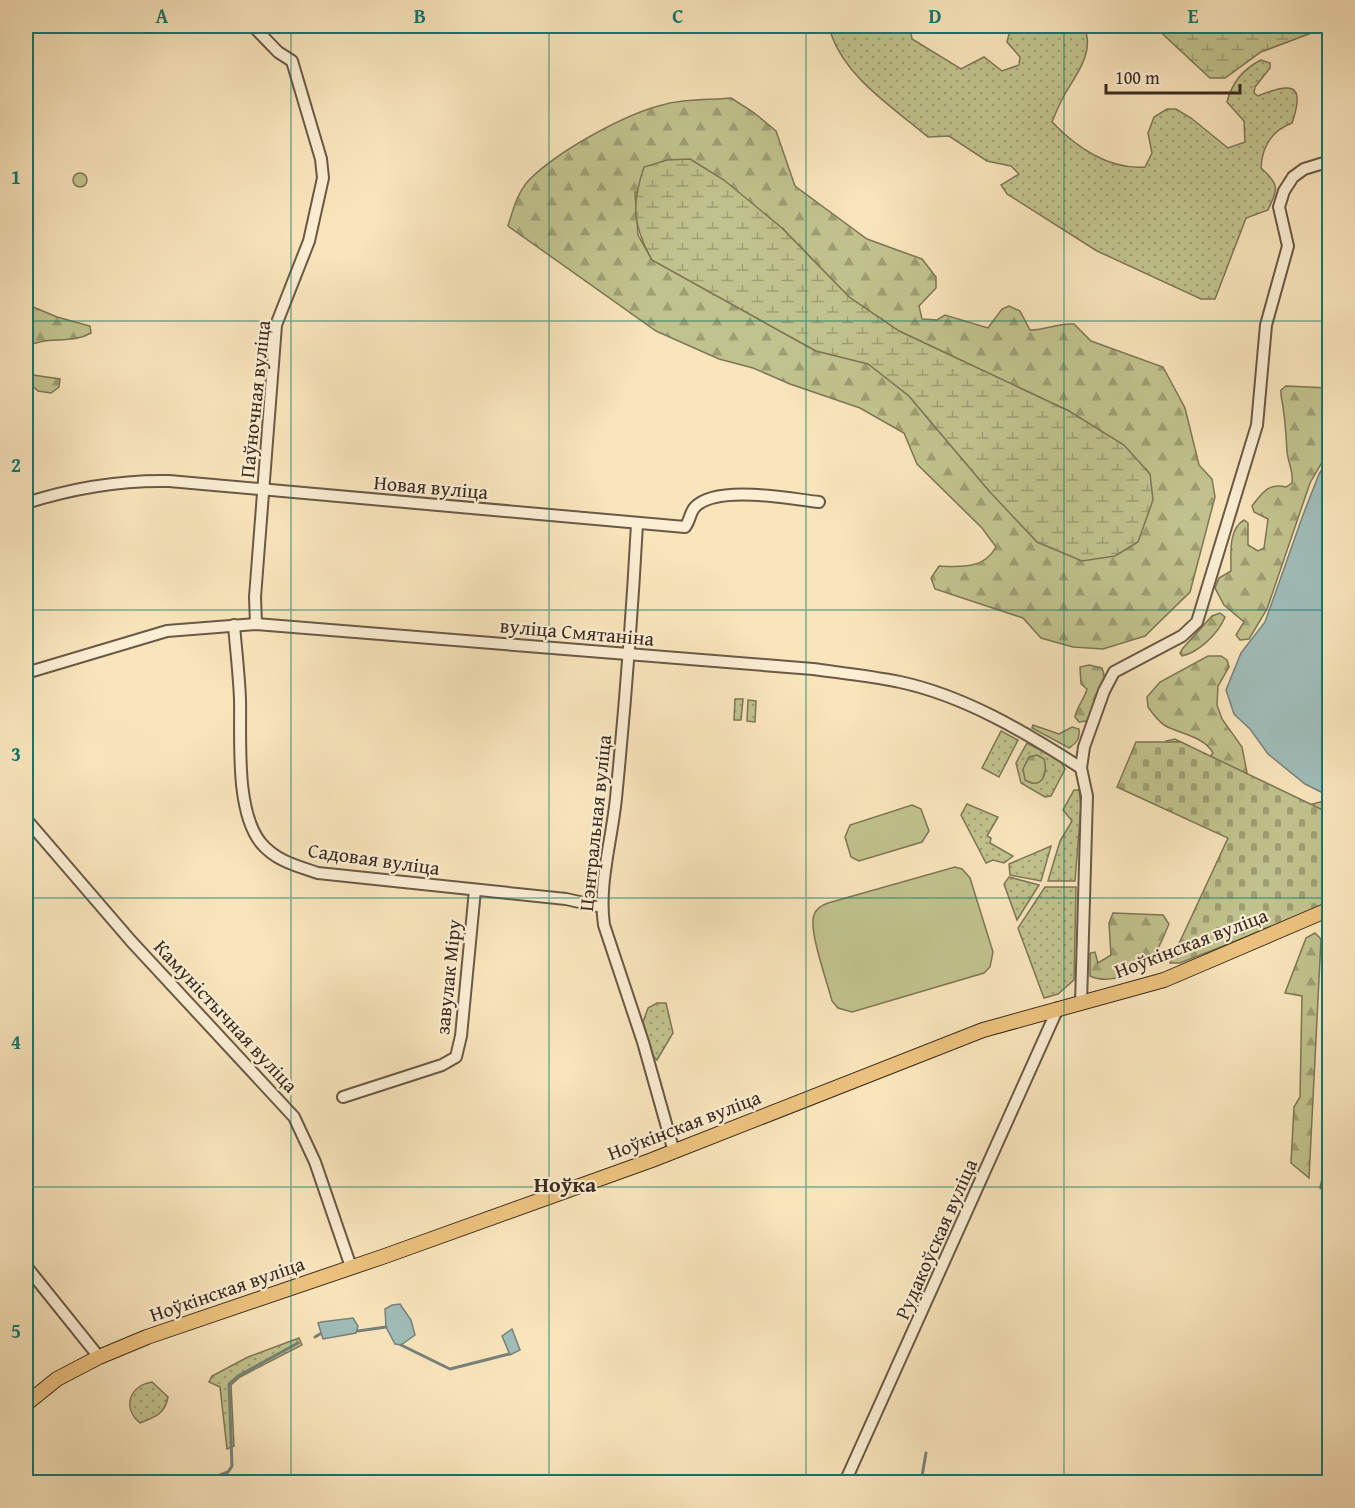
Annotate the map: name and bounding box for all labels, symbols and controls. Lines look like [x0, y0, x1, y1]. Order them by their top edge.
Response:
text: A [156, 1, 169, 30]
text: B [414, 1, 426, 30]
text: C [672, 1, 684, 30]
text: D [928, 1, 942, 30]
text: E [1188, 1, 1199, 30]
scale bar [1106, 57, 1240, 95]
text: 100 m [1115, 64, 1160, 91]
text: 1 [11, 162, 21, 191]
street label: Паўночная вуліца [232, 318, 277, 479]
text: 2 [11, 450, 21, 479]
street label: Новая вуліца [373, 467, 490, 506]
street label: вуліца Смятаніна [499, 610, 656, 653]
street label: Цэнтральная вуліца [571, 733, 618, 913]
text: 3 [11, 739, 21, 768]
street label: Садовая вуліца [306, 835, 442, 882]
street label: Ноўкінская вуліца [1110, 900, 1272, 985]
street label: завулак Міру [427, 918, 468, 1036]
street label: Камуністычная вуліца [148, 933, 305, 1099]
text: 4 [11, 1027, 21, 1056]
street label: Ноўкінская вуліца [603, 1082, 765, 1167]
street label: Рудакоўская вуліца [887, 1153, 984, 1324]
district label: Ноўка [534, 1168, 597, 1200]
street label: Ноўкінская вуліца [145, 1248, 309, 1329]
text: 5 [11, 1316, 21, 1345]

